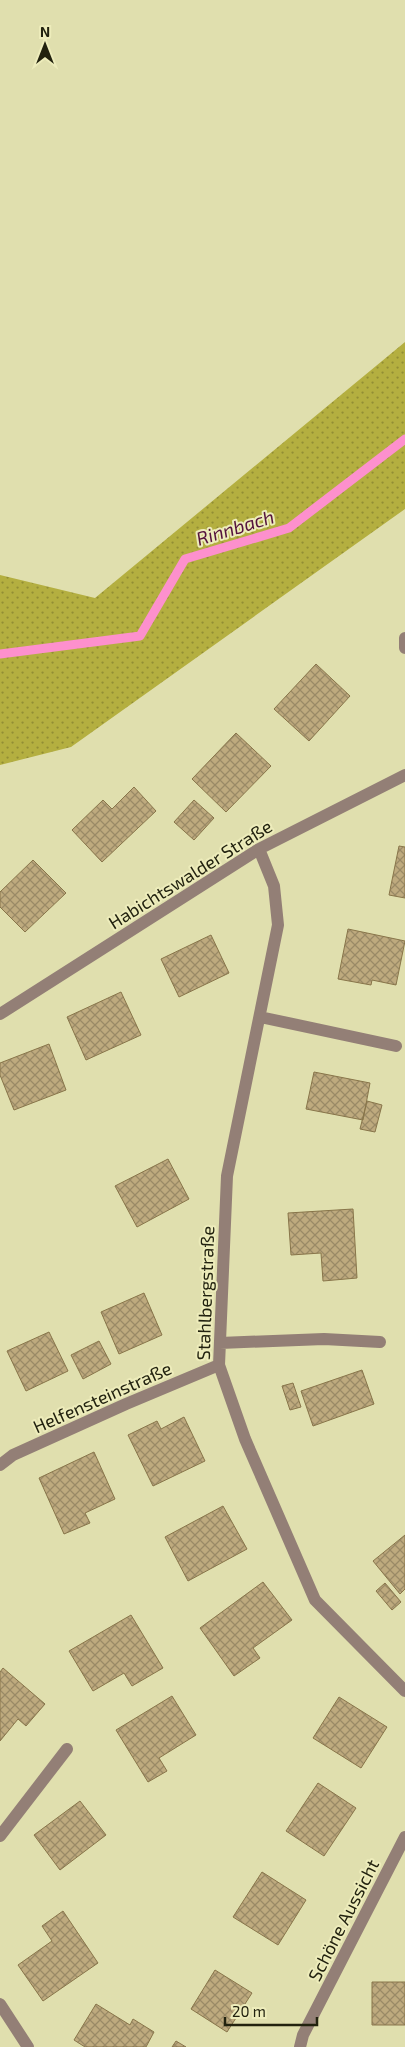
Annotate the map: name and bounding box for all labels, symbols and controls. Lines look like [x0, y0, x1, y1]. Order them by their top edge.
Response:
north arrow [20, 20, 70, 70]
text: N [40, 23, 50, 40]
water label: Rinnbach [193, 504, 277, 550]
street label: Habichtswalder Straße [104, 815, 276, 933]
street label: Stahlbergstraße [192, 1225, 218, 1361]
street label: Helfensteinstraße [29, 1357, 175, 1437]
street label: Schöne Aussicht [303, 1855, 383, 1985]
scale bar [225, 1994, 318, 2026]
text: 20 m [232, 2002, 266, 2020]

